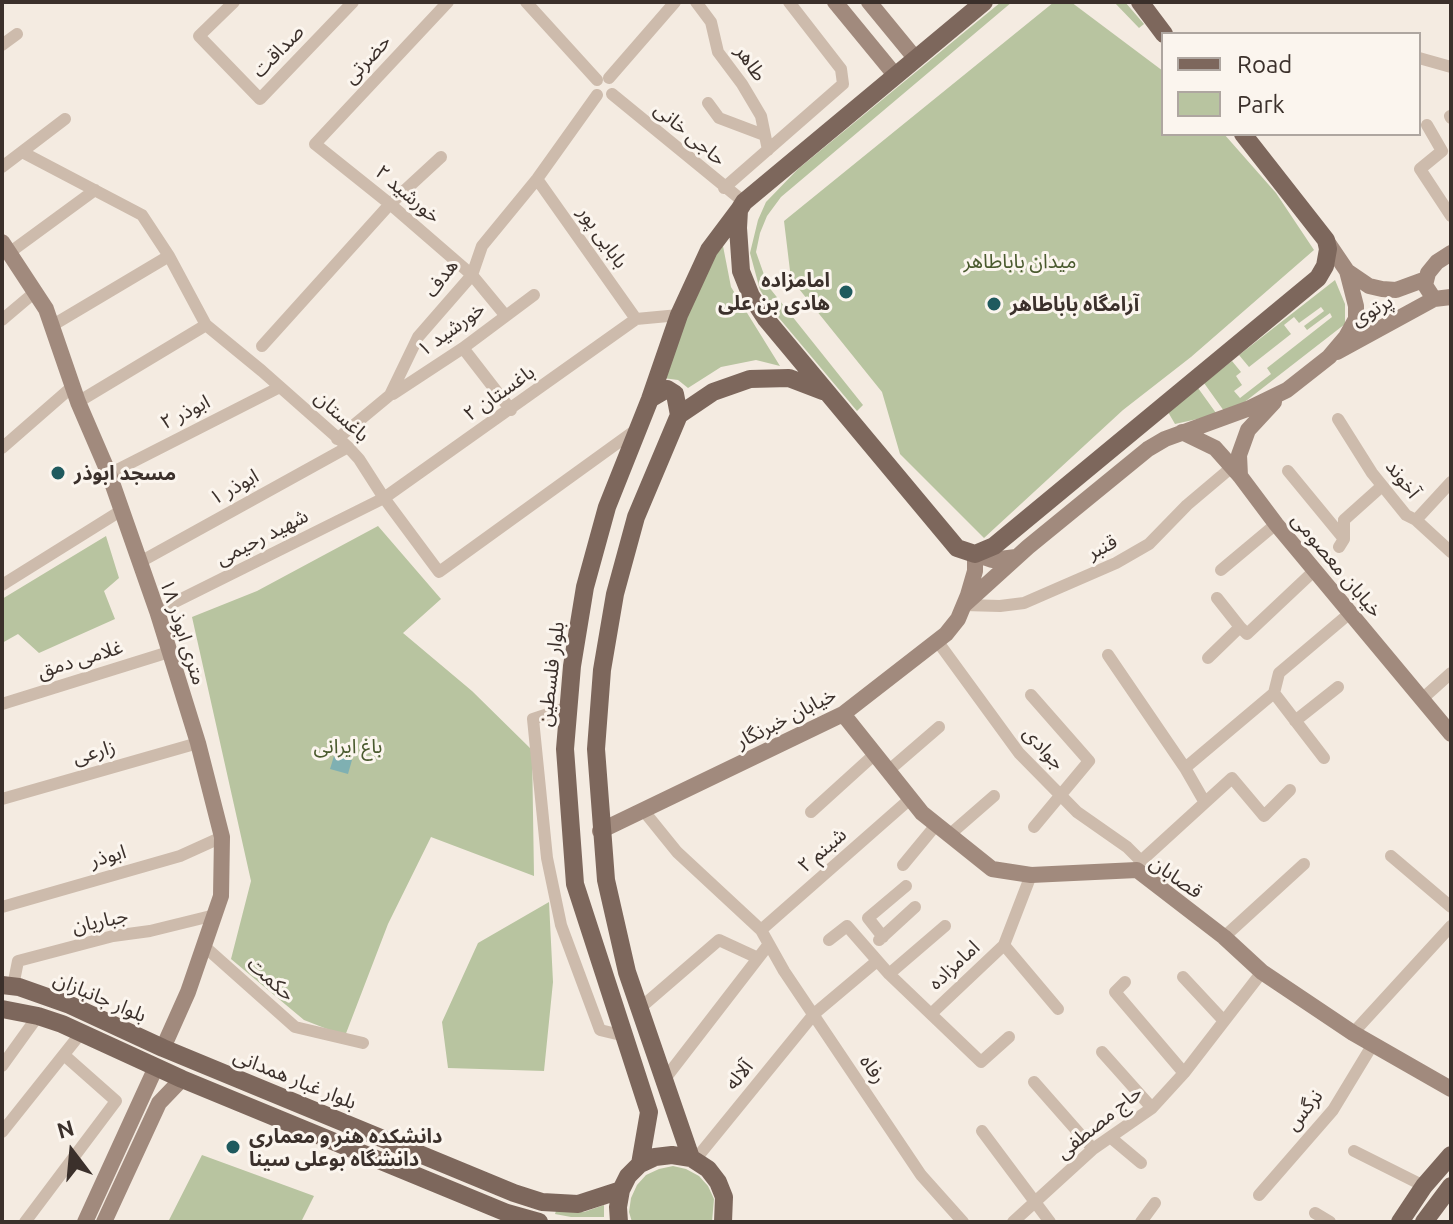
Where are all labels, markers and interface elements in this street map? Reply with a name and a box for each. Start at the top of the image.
street label: صداقت [247,20,309,82]
street label: حضرتی [338,29,396,89]
legend [1161,32,1421,136]
street label: طاهر [730,40,772,86]
text: Road [1237,51,1292,78]
text: Park [1237,91,1285,118]
street label: حاجی خانی [649,97,731,171]
street label: خورشید ۲ [371,160,445,228]
street label: بابایی پور [573,201,633,273]
park label: میدان باباطاهر [964,249,1076,273]
street label: هدف [419,254,463,302]
place label: امامزاده هادی بن علی [718,268,830,315]
marker: امامزاده هادی بن علی [837,283,855,301]
street label: پرتوی [1347,289,1397,331]
place label: آرامگاه باباطاهر [1010,292,1139,316]
marker: آرامگاه باباطاهر [985,295,1003,313]
street label: خورشید ۱ [412,296,490,362]
street label: باغستان ۲ [459,360,539,426]
street label: باغستان [310,385,374,447]
street label: ابوذر ۲ [156,389,214,435]
street label: آخوند [1381,455,1425,503]
place label: مسجد ابوذر [74,461,176,485]
marker: مسجد ابوذر [49,464,67,482]
street label: ابوذر ۱ [205,464,263,510]
street label: شهید رحیمی [212,503,312,571]
street label: خیابان معصومی [1286,508,1388,622]
street label: قنبر [1083,529,1121,565]
street label: ۱۸ متری ابوذر [155,576,211,688]
street label: بلوار فلسطین [533,620,569,728]
street label: غلامی دمق [34,635,126,683]
street label: خیابان خبرنگار [732,683,840,753]
street label: جوادی [1018,721,1070,775]
park label: باغ ایرانی [314,734,382,758]
street label: زارعی [70,735,118,769]
street label: شبنم ۲ [793,822,851,878]
street label: ابوذر [87,839,129,873]
street label: قصابان [1145,850,1207,904]
street label: جباریان [70,903,130,939]
street label: امامزاده [923,935,985,995]
street label: حکمت [242,952,300,1006]
street label: بلوار جانبازان [50,967,150,1027]
street label: بلوار غبار همدانی [230,1043,360,1115]
street label: رفاه [855,1050,891,1088]
street label: آلاله [720,1055,758,1095]
street label: حاج مصطفی [1051,1080,1147,1164]
street label: نرگس [1280,1085,1328,1135]
north arrow [32,1112,112,1192]
text: N [54,1114,77,1143]
place label: دانشکده هنر و معماری دانشگاه بوعلی سینا [249,1124,442,1171]
marker: دانشکده هنر و معماری دانشگاه بوعلی سینا [224,1138,242,1156]

